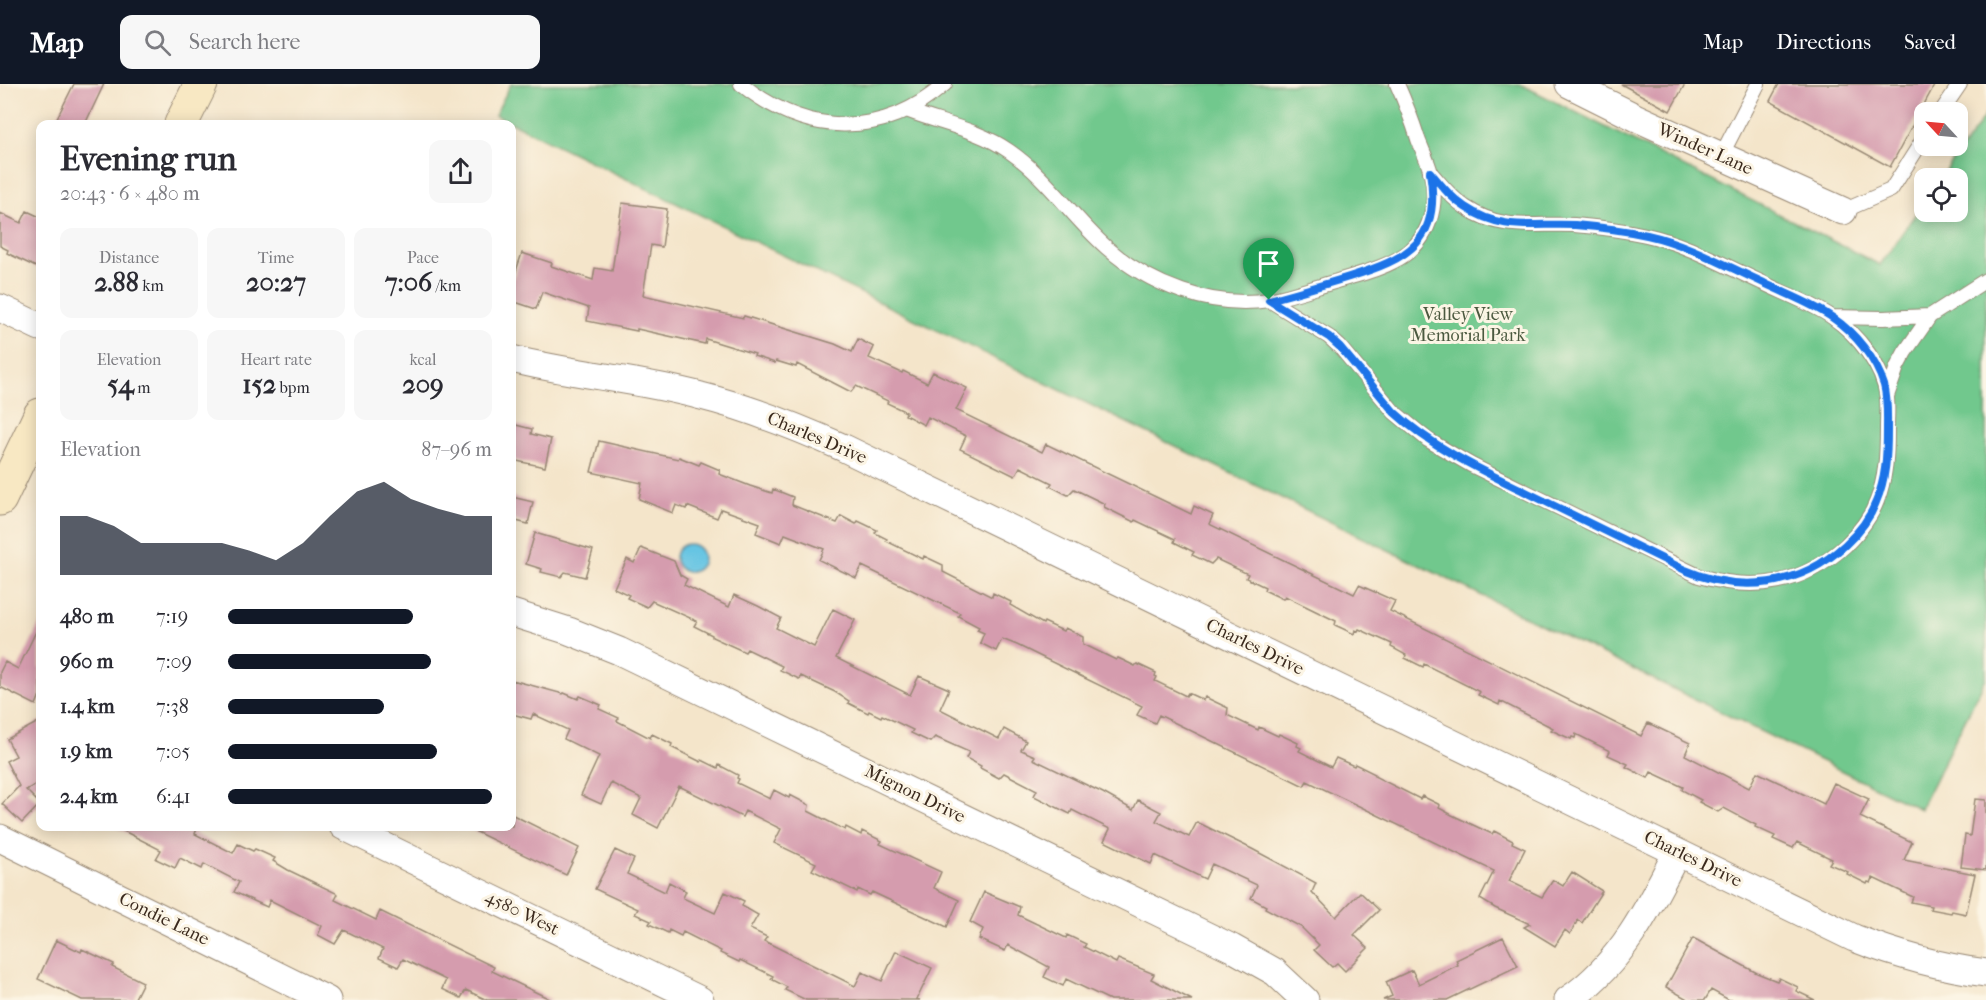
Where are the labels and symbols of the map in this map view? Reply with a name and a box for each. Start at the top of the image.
north arrow [1914,102,1968,156]
street label: Winder Lane [1653,118,1756,179]
pin [1243,238,1294,300]
park label: Valley View Memorial Park [1411,304,1526,346]
street label: Charles Drive [764,408,870,468]
street label: Charles Drive [1203,614,1307,680]
street label: Mignon Drive [861,761,969,827]
street label: Charles Drive [1641,826,1745,892]
street label: 4580 West [482,886,563,940]
street label: Condie Lane [115,888,213,950]

